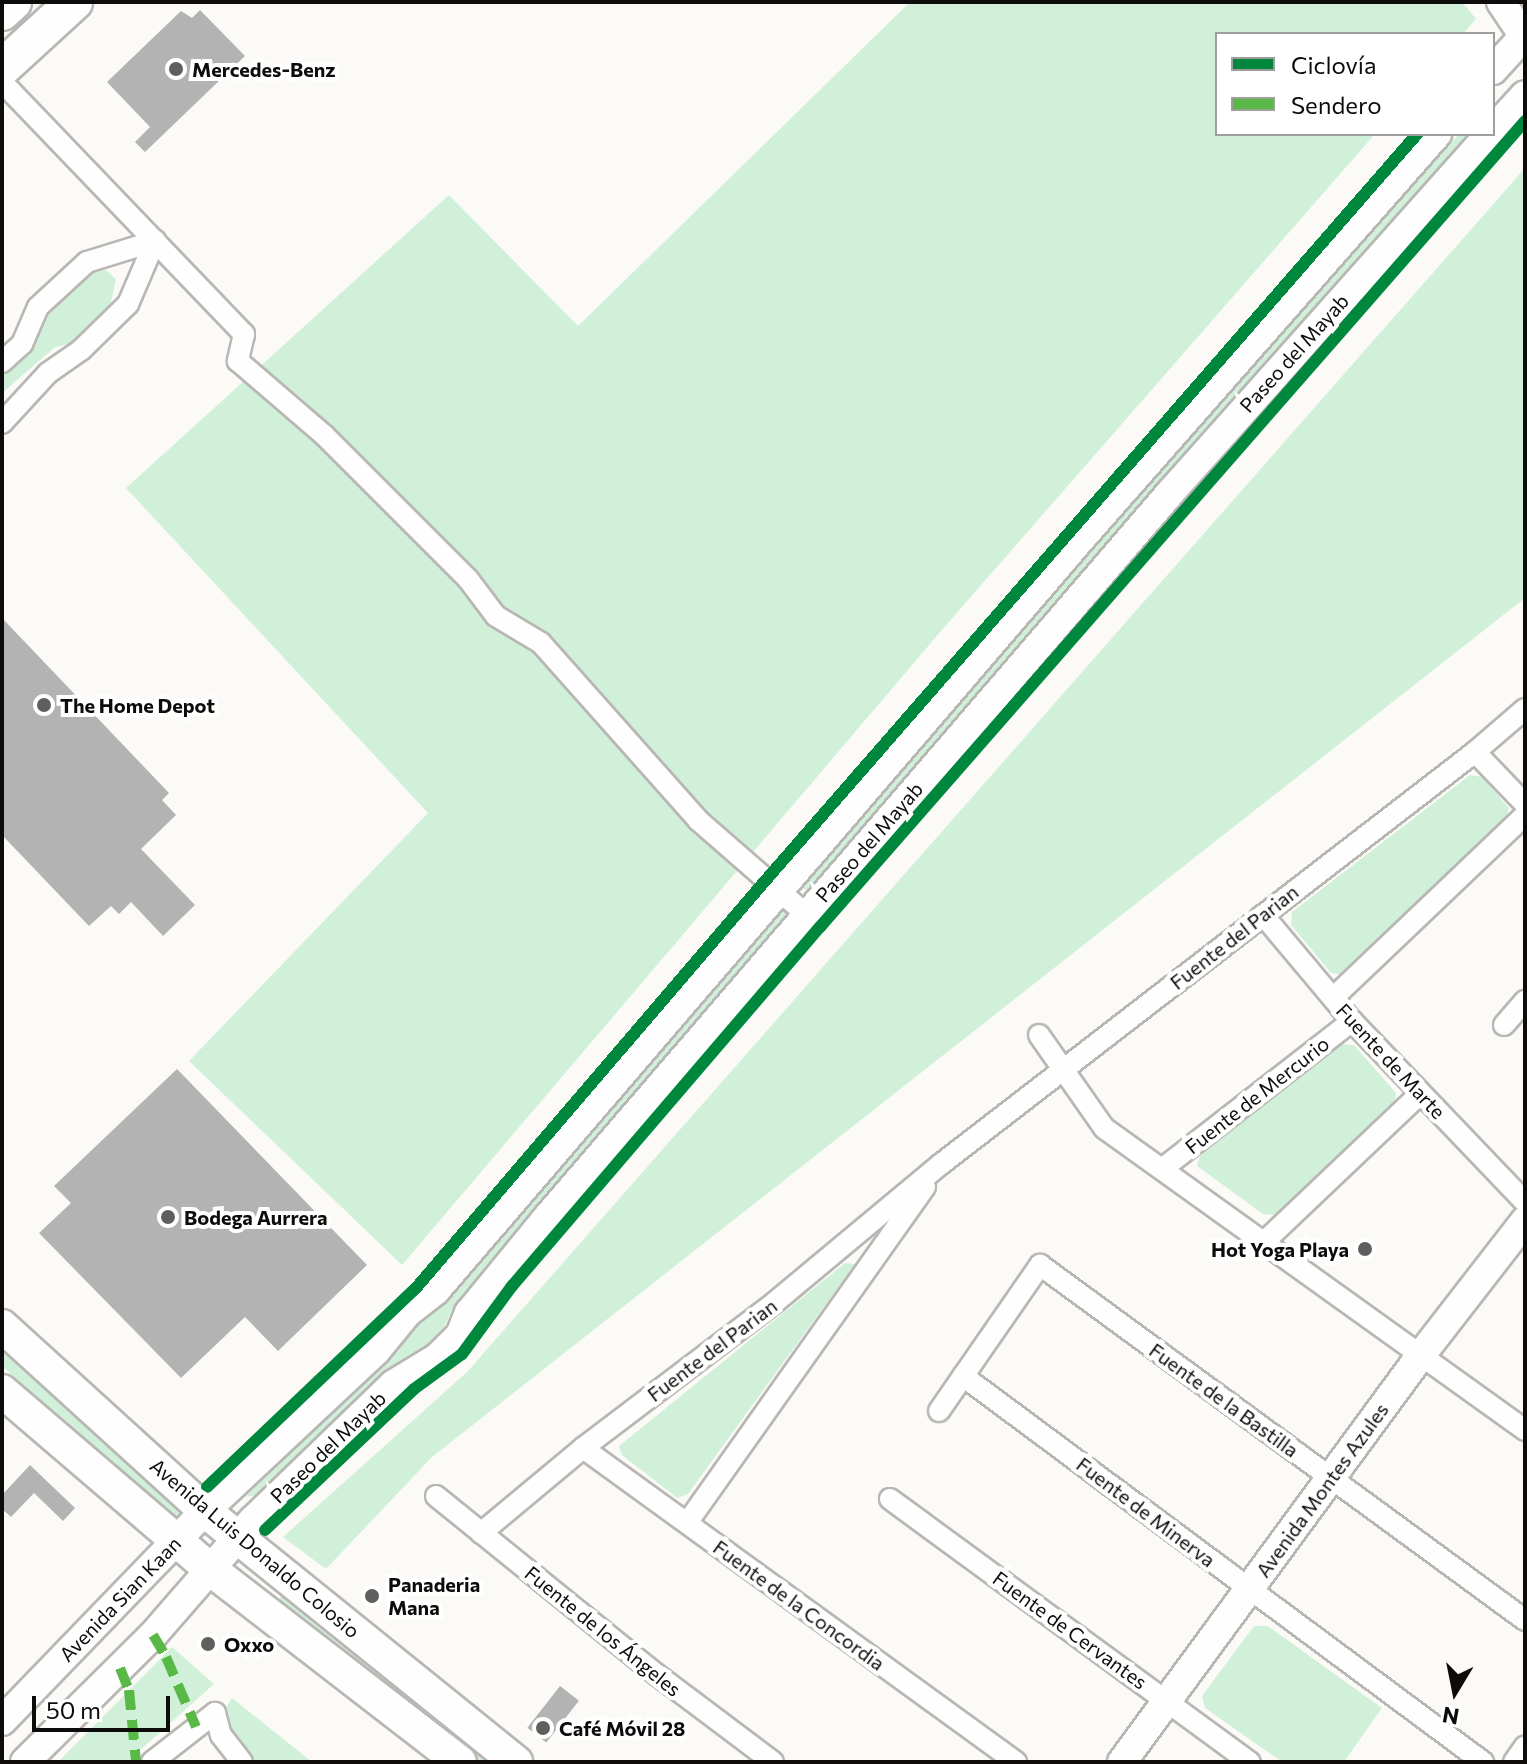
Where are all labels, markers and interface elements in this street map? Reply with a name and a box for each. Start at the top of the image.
legend [1215,32,1495,136]
text: Ciclovía [1291,50,1377,79]
place label: Mercedes-Benz [192,57,336,81]
marker: Mercedes-Benz [167,60,185,78]
text: Sendero [1291,90,1382,119]
street label: Paseo del Mayab [1235,289,1353,417]
place label: The Home Depot [60,693,215,717]
marker: The Home Depot [35,696,53,714]
street label: Paseo del Mayab [810,777,928,907]
street label: Fuente del Parian [1165,880,1303,994]
street label: Fuente de Marte [1332,998,1450,1124]
street label: Fuente de Mercurio [1180,1031,1334,1159]
place label: Bodega Aurrera [184,1205,328,1229]
marker: Bodega Aurrera [159,1208,177,1226]
place label: Hot Yoga Playa [1211,1237,1349,1261]
marker: Hot Yoga Playa [1356,1240,1374,1258]
street label: Fuente del Parian [643,1294,781,1406]
street label: Fuente de la Bastilla [1145,1338,1303,1462]
street label: Paseo del Mayab [265,1386,391,1508]
street label: Avenida Montes Azules [1251,1398,1393,1582]
street label: Fuente de Minerva [1072,1452,1220,1572]
street label: Avenida Luis Donaldo Colosio [145,1453,365,1643]
street label: Avenida Sian Kaan [54,1532,186,1666]
street label: Fuente de la Concordia [709,1535,889,1675]
street label: Fuente de los Ángeles [520,1561,686,1701]
street label: Fuente de Cervantes [988,1566,1152,1694]
place label: Panaderia Mana [388,1572,480,1619]
marker: Panaderia Mana [363,1587,381,1605]
place label: Oxxo [224,1632,274,1656]
marker: Oxxo [199,1635,217,1653]
north arrow [1415,1652,1495,1732]
scale bar [36,1680,174,1730]
text: 50 m [46,1695,101,1724]
text: N [1440,1701,1461,1731]
place label: Café Móvil 28 [559,1716,685,1740]
marker: Café Móvil 28 [534,1719,552,1737]

